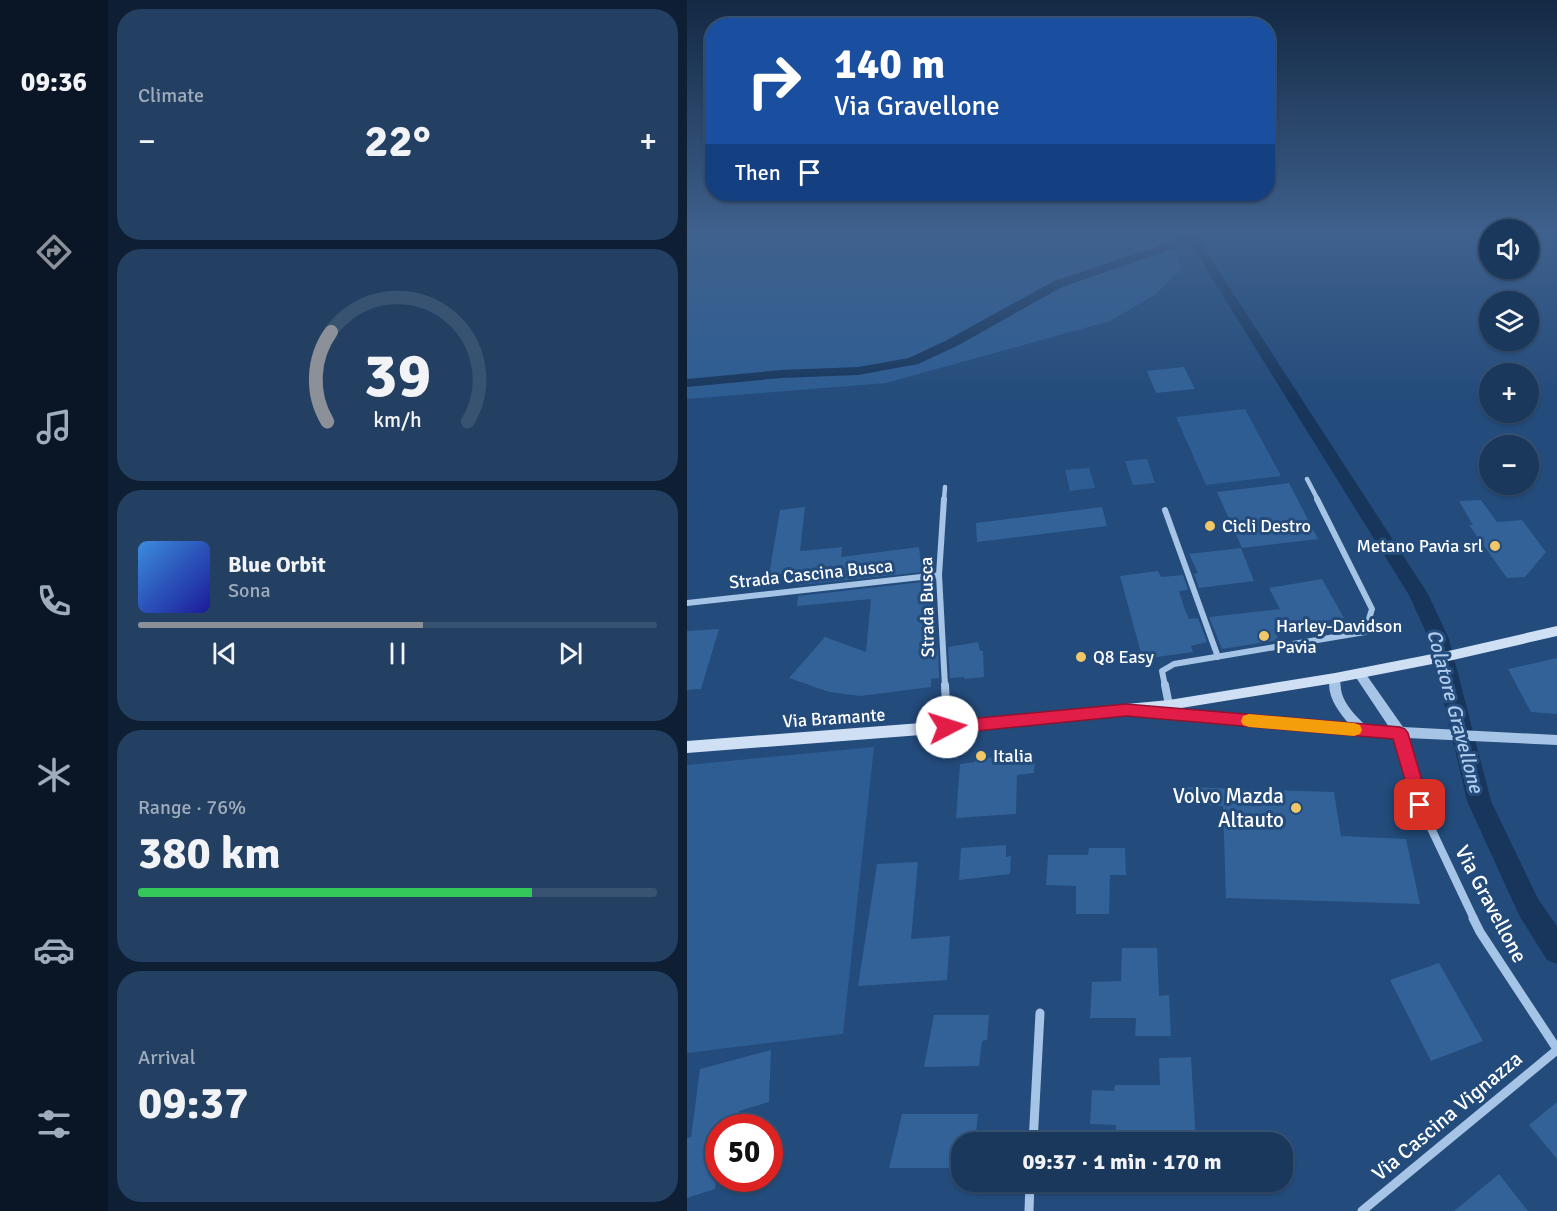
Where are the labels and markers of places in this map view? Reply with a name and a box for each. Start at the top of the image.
place label: Cicli Destro [1222,515,1311,537]
marker: Cicli Destro [1203,519,1217,533]
place label: Metano Pavia srl [1357,535,1483,557]
marker: Metano Pavia srl [1488,539,1502,553]
place label: Harley-Davidson Pavia [1276,615,1402,658]
marker: Harley-Davidson Pavia [1257,629,1271,643]
place label: Q8 Easy [1093,646,1154,668]
marker: Q8 Easy [1074,650,1088,664]
place label: Italia [993,745,1033,767]
marker: Italia [974,749,988,763]
pin [1394,779,1445,830]
place label: Volvo Mazda Altauto [1173,783,1284,833]
marker: Volvo Mazda Altauto [1289,801,1303,815]

